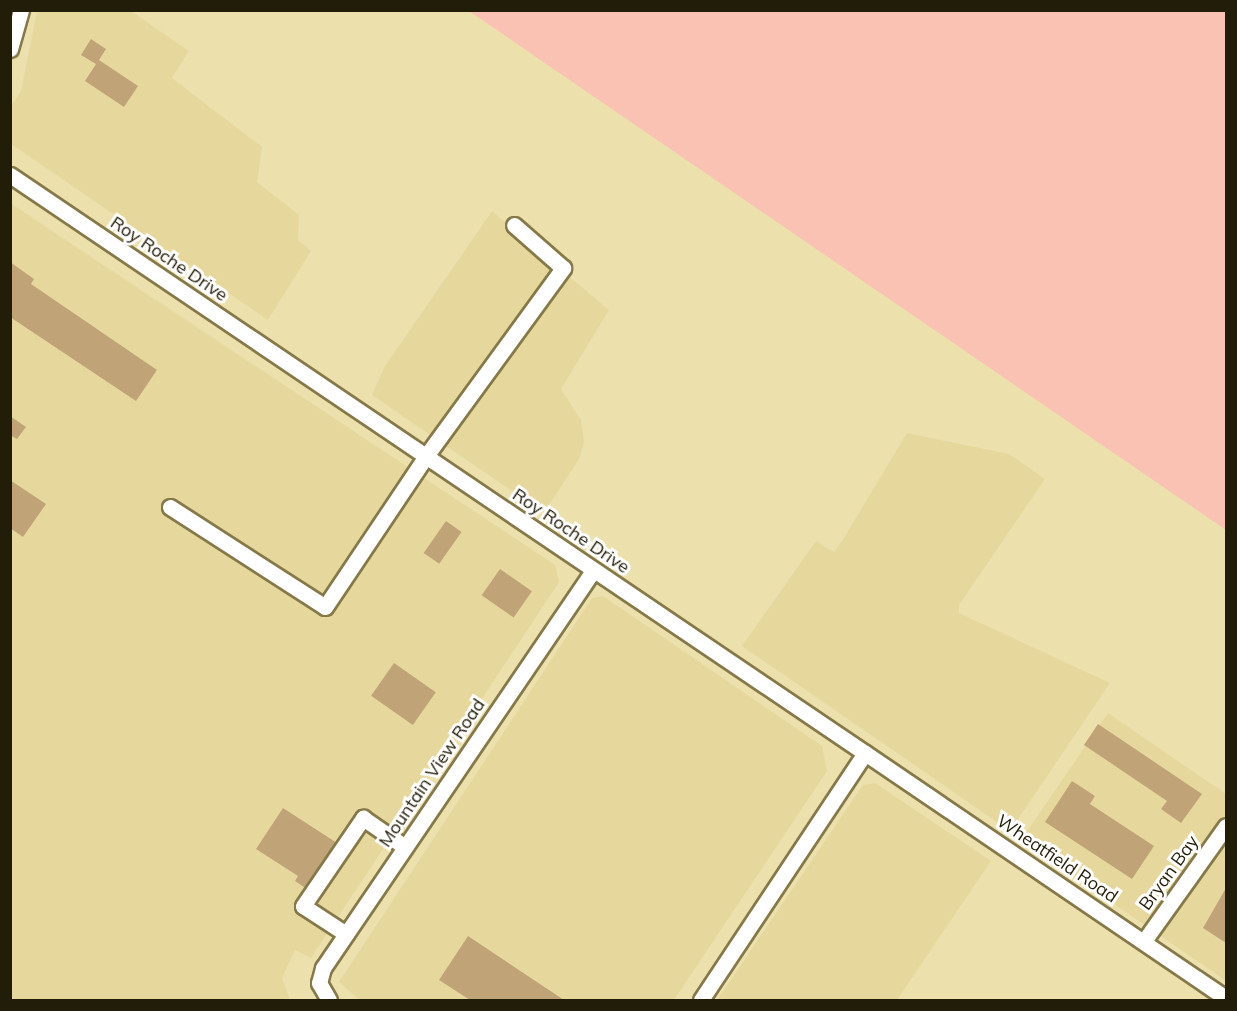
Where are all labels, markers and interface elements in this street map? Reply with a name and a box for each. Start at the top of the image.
street label: Roy Roche Drive [106,212,232,306]
street label: Roy Roche Drive [508,484,634,578]
street label: Mountain View Road [374,695,490,851]
street label: Wheatfield Road [992,810,1122,908]
street label: Bryan Bay [1135,831,1203,915]

